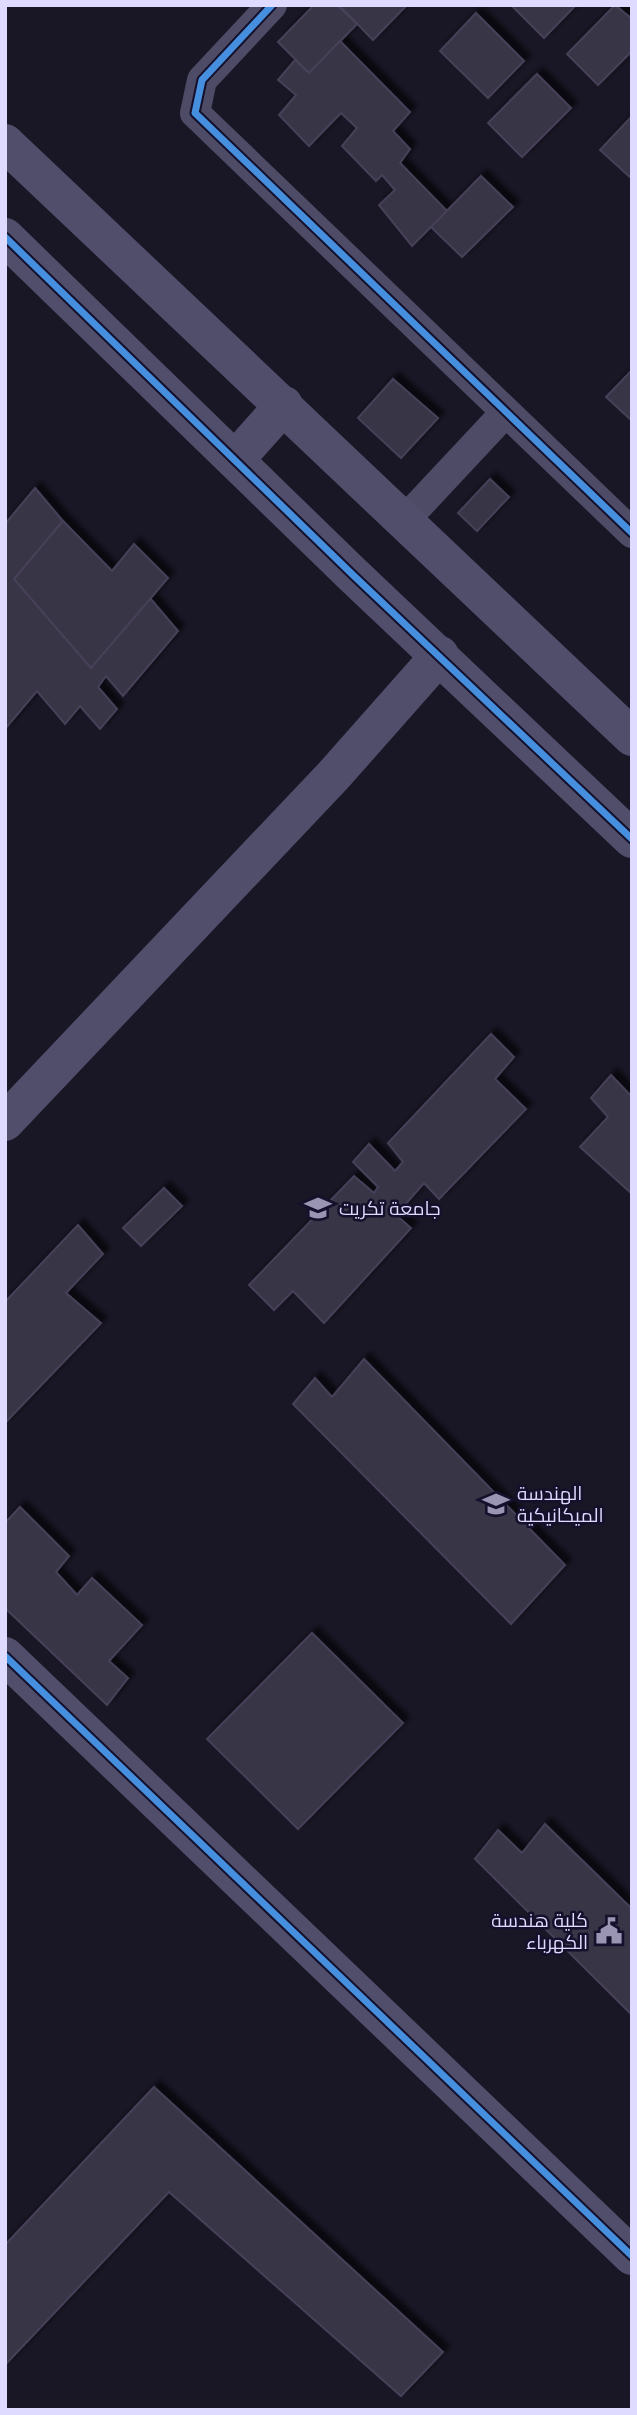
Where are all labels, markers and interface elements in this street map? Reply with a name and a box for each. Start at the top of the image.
school or university icon: جامعة تكريت [303,1193,333,1223]
place label: جامعة تكريت [339,1197,441,1220]
place label: الهندسة الميكانيكية [517,1482,604,1526]
school or university icon: الهندسة الميكانيكية [481,1489,511,1519]
place label: كلية هندسة الكهرباء [491,1909,588,1954]
public building icon: كلية هندسة الكهرباء [594,1916,624,1946]

